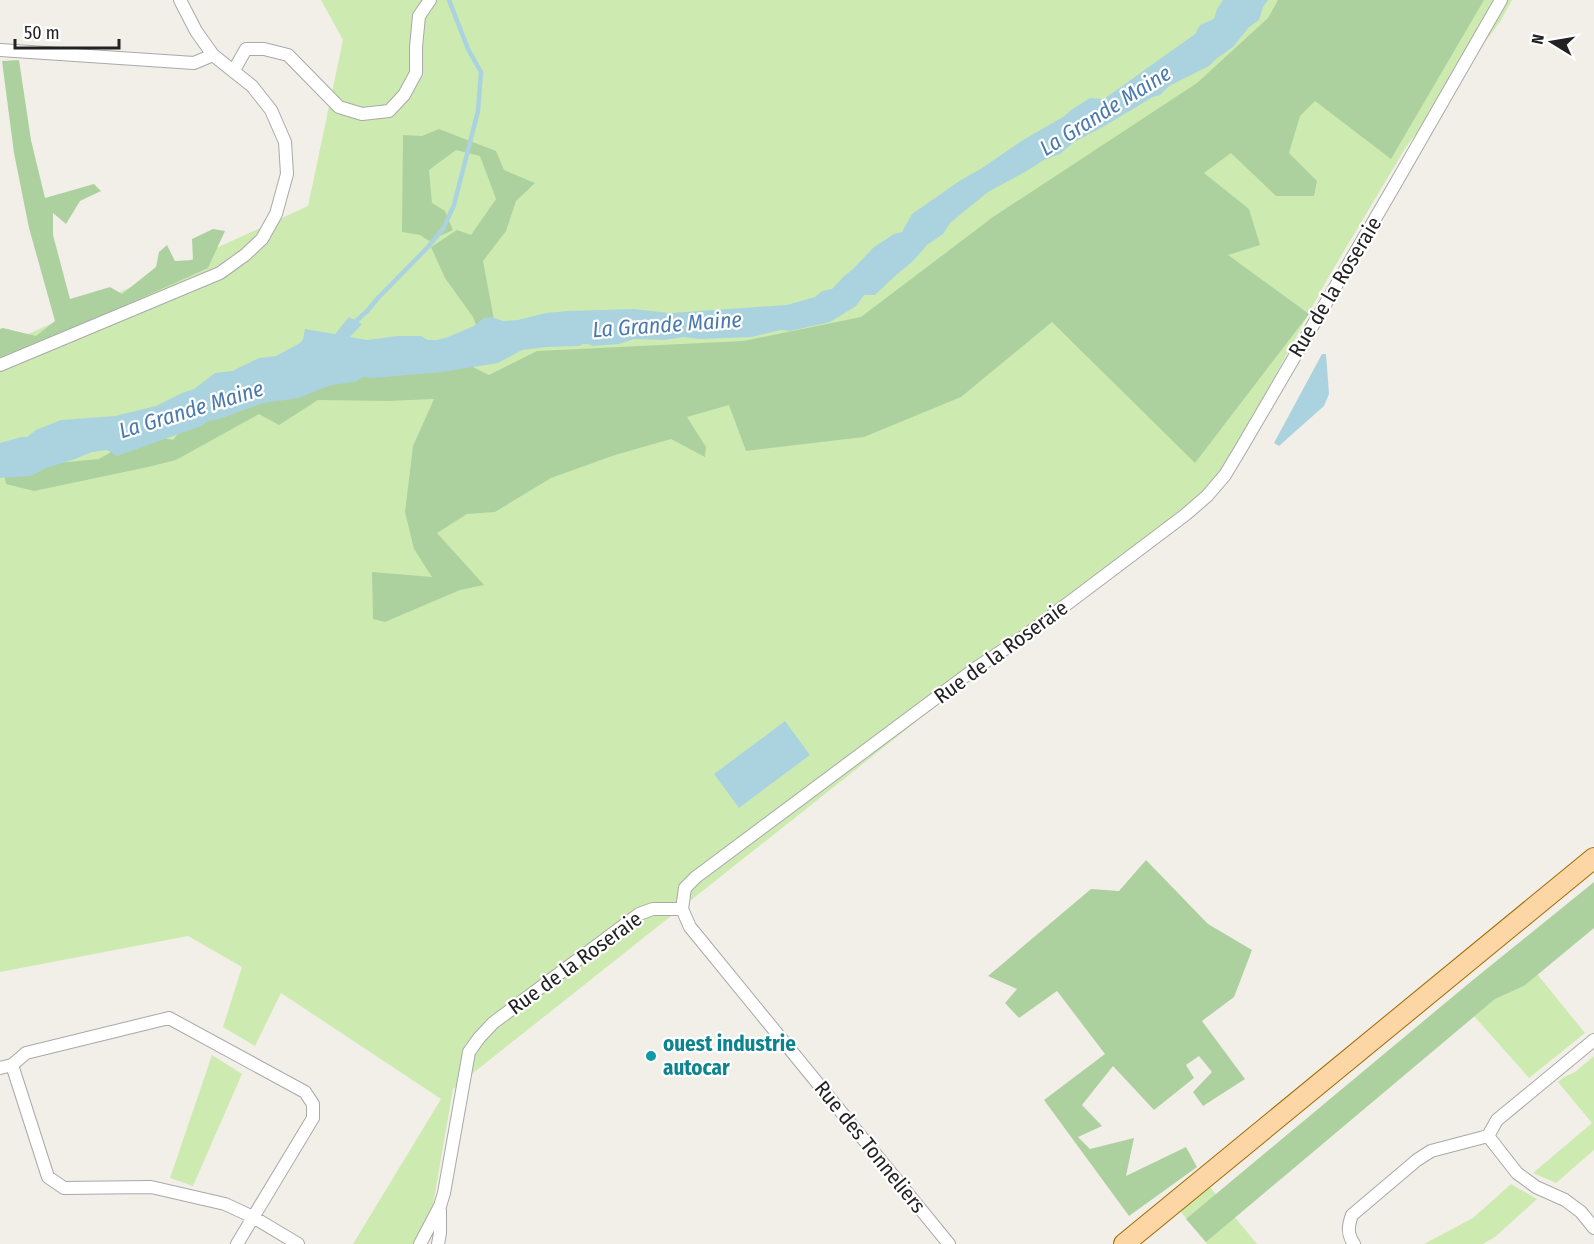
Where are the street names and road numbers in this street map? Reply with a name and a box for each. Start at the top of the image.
street label: Rue de la Roseraie [1283,212,1387,362]
street label: Rue de la Roseraie [929,595,1073,709]
street label: Rue de la Roseraie [503,906,647,1020]
street label: Rue des Tonneliers [809,1076,931,1218]

